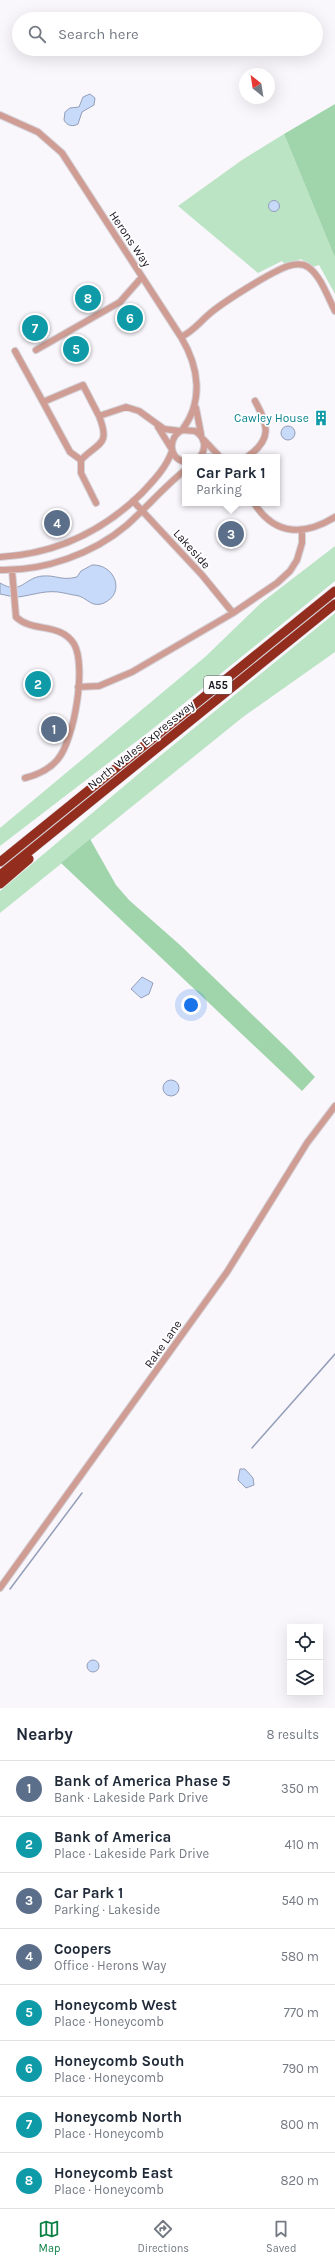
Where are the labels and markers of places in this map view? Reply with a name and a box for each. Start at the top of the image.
pin: 8 [75,283,101,313]
pin: 6 [117,303,143,333]
pin: 7 [22,313,48,343]
pin: 5 [63,334,89,364]
building icon: Cawley House [312,409,330,427]
place label: Cawley House [234,411,309,425]
pin: 4 [44,508,70,538]
pin: 3 [218,519,244,549]
pin: 2 [25,669,51,699]
pin: 1 [41,714,67,744]

